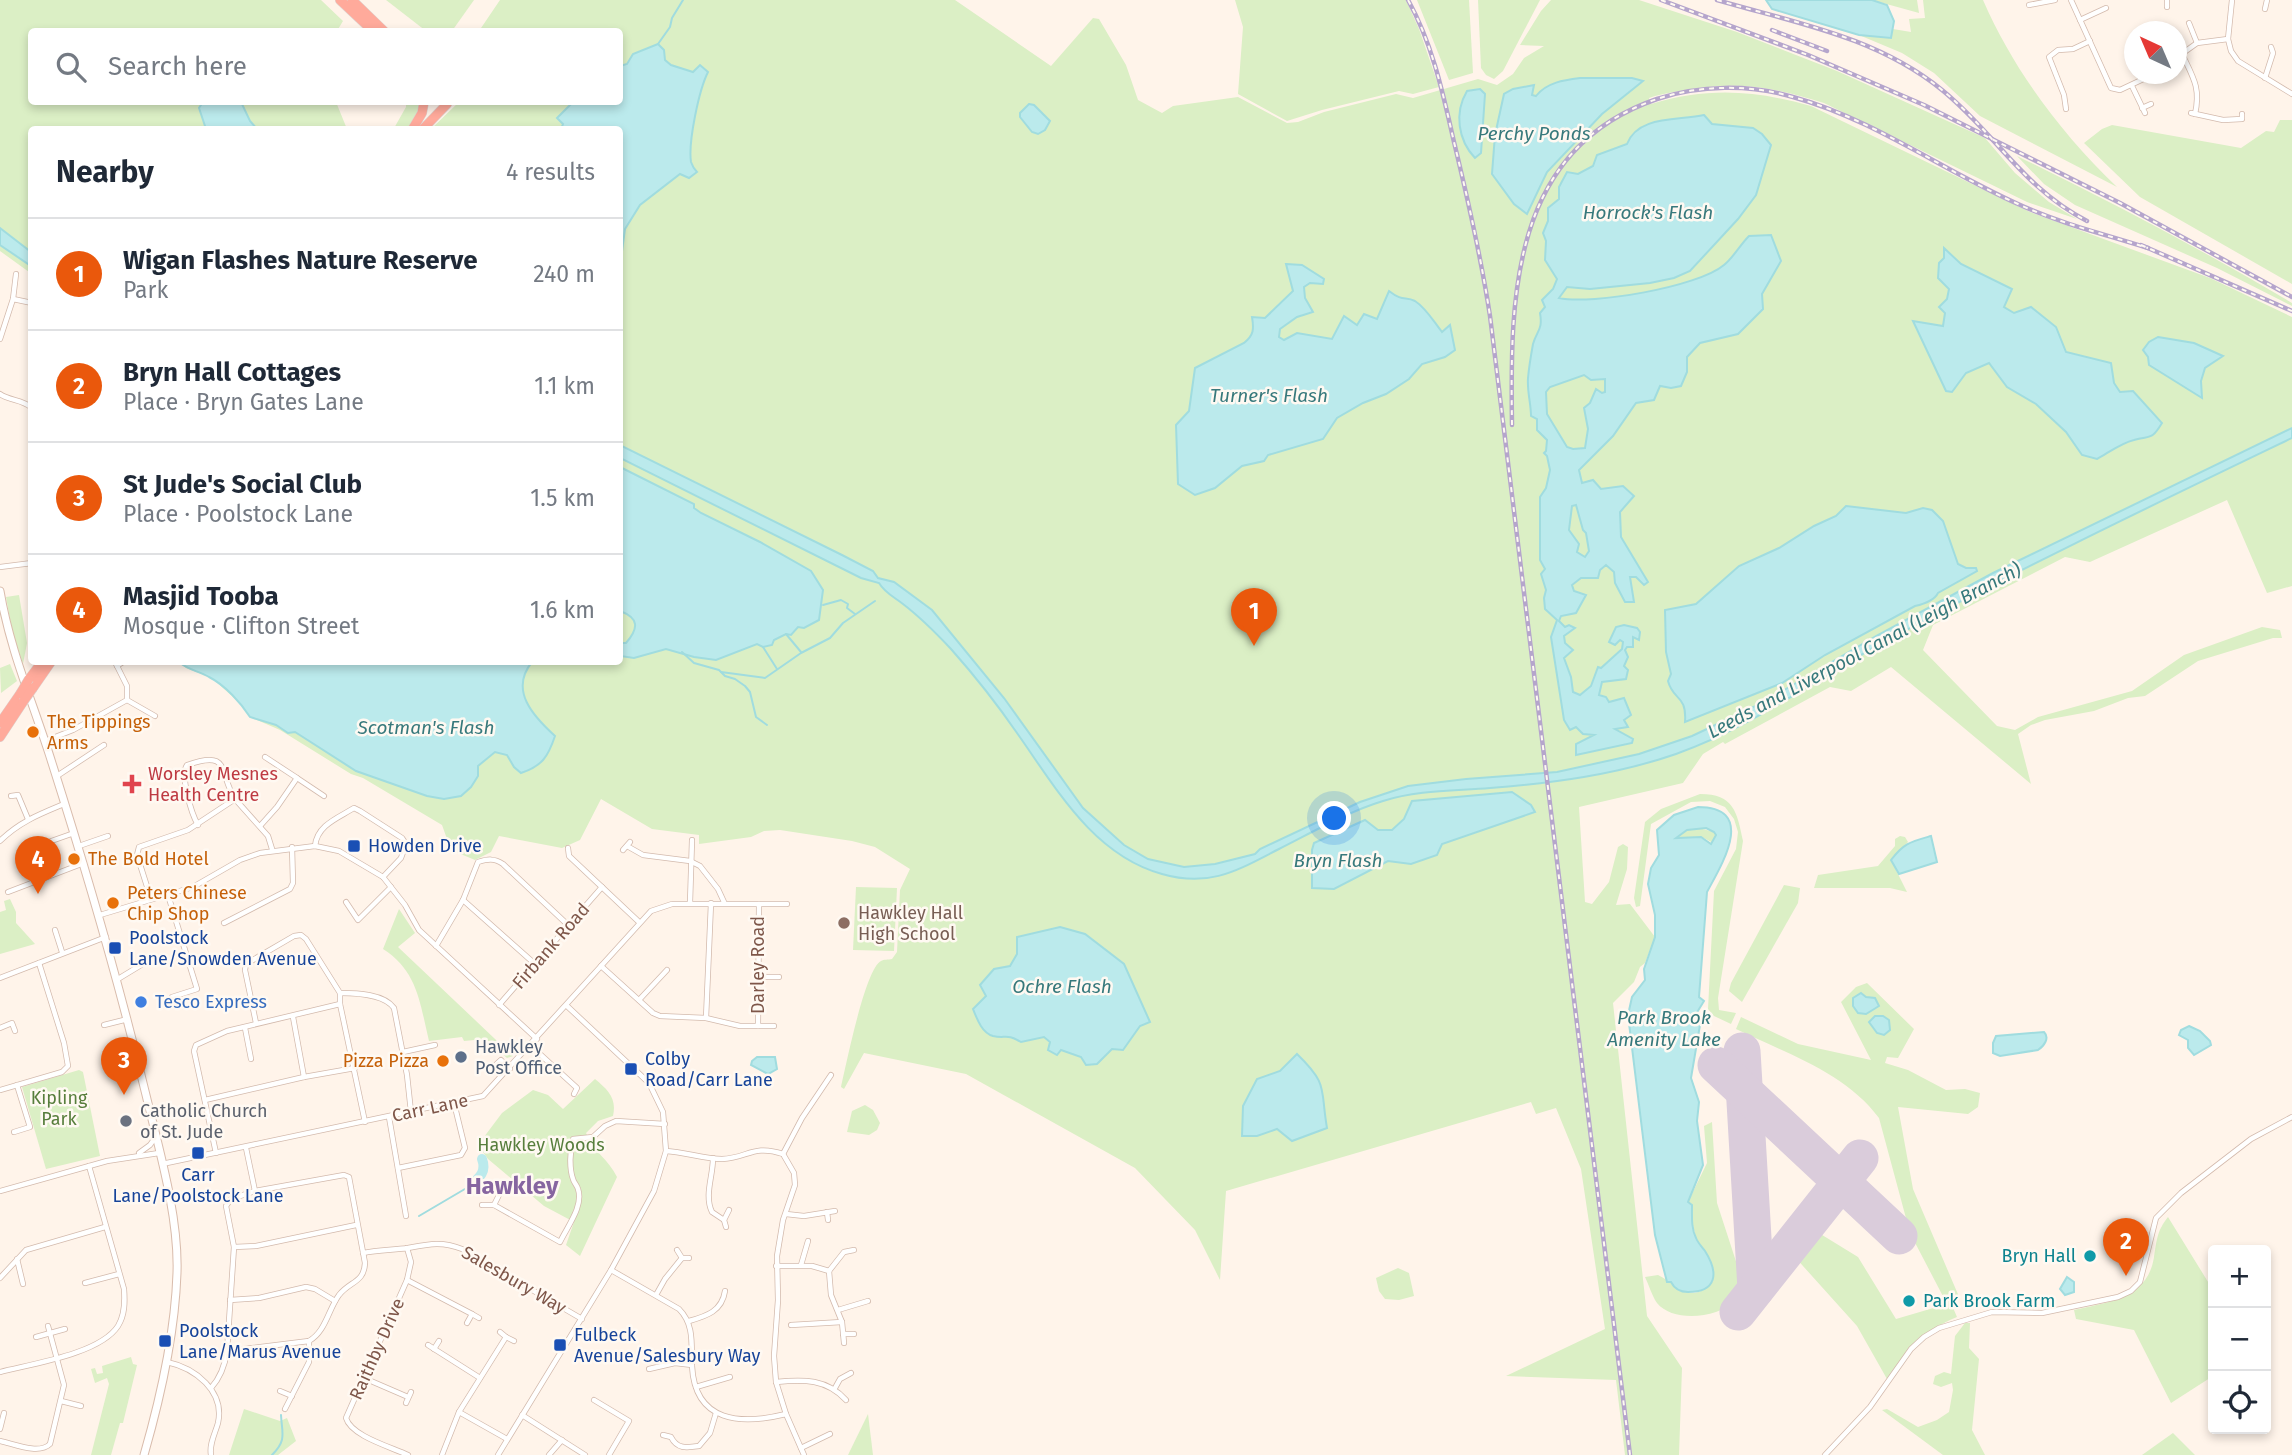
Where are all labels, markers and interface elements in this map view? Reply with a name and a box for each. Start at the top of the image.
north arrow [2124,21,2187,84]
search box [28,28,623,105]
icon: search [52,48,90,86]
text: Search here [108,51,247,82]
water label: Perchy Ponds [1477,122,1591,145]
text: Nearby [56,154,154,190]
text: 4 results [506,158,595,186]
water label: Horrock's Flash [1583,201,1713,224]
text: Wigan Flashes Nature Reserve [123,245,477,276]
text: 1 [74,260,84,288]
text: 240 m [533,260,595,288]
text: Park [123,276,168,304]
text: Bryn Hall Cottages [123,357,341,388]
text: 2 [73,372,85,400]
text: 1.1 km [534,372,595,400]
water label: Turner's Flash [1210,384,1328,407]
text: Place · Bryn Gates Lane [123,388,364,416]
text: St Jude's Social Club [123,469,362,500]
text: 3 [73,484,85,512]
text: 1.5 km [530,484,595,512]
text: Place · Poolstock Lane [123,500,353,528]
water label: Leeds and Liverpool Canal (Leigh Branch) [1704,558,2025,743]
text: Masjid Tooba [123,581,279,612]
pin: 1 [1231,588,1277,646]
text: 4 [73,596,86,624]
text: 1.6 km [530,596,595,624]
text: Mosque · Clifton Street [123,612,359,640]
place label: The Tippings Arms [47,711,150,754]
water label: Scotman's Flash [357,716,494,739]
marker: The Tippings Arms [25,724,41,740]
place label: Worsley Mesnes Health Centre [148,763,278,806]
marker: Worsley Mesnes Health Centre [122,774,142,794]
your location [1317,801,1351,835]
place label: Howden Drive [368,835,482,857]
pin: 4 [15,836,61,894]
marker: Howden Drive [346,838,362,854]
place label: The Bold Hotel [88,848,209,870]
water label: Bryn Flash [1294,849,1382,872]
marker: The Bold Hotel [66,851,82,867]
place label: Peters Chinese Chip Shop [127,882,247,925]
marker: Peters Chinese Chip Shop [105,895,121,911]
street label: Firbank Road [508,899,594,993]
place label: Hawkley Hall High School [858,902,963,945]
marker: Hawkley Hall High School [836,915,852,931]
street label: Darley Road [747,916,769,1014]
place label: Poolstock Lane/Snowden Avenue [129,927,317,970]
marker: Poolstock Lane/Snowden Avenue [107,940,123,956]
water label: Ochre Flash [1012,975,1112,998]
place label: Tesco Express [155,991,267,1013]
marker: Tesco Express [133,994,149,1010]
water label: Park Brook Amenity Lake [1606,1006,1721,1051]
place label: Hawkley Post Office [475,1036,562,1079]
pin: 3 [101,1037,147,1095]
place label: Colby Road/Carr Lane [645,1048,773,1091]
marker: Hawkley Post Office [453,1049,469,1065]
place label: Pizza Pizza [343,1050,429,1072]
marker: Pizza Pizza [435,1053,451,1069]
marker: Colby Road/Carr Lane [623,1061,639,1077]
park label: Kipling Park [31,1087,88,1130]
street label: Carr Lane [390,1089,470,1127]
place label: Catholic Church of St. Jude [140,1100,267,1143]
marker: Catholic Church of St. Jude [118,1113,134,1129]
park label: Hawkley Woods [477,1134,605,1156]
marker: Carr Lane/Poolstock Lane [190,1145,206,1161]
place label: Carr Lane/Poolstock Lane [112,1164,284,1207]
district label: Hawkley [466,1172,559,1200]
pin: 2 [2103,1218,2149,1276]
street label: Salesbury Way [458,1241,570,1319]
place label: Bryn Hall [2002,1245,2076,1267]
map controls [2208,1245,2271,1434]
button: + [2208,1245,2271,1308]
marker: Bryn Hall [2082,1248,2098,1264]
place label: Park Brook Farm [1923,1290,2055,1312]
marker: Park Brook Farm [1901,1293,1917,1309]
street label: Raithby Drive [345,1295,409,1403]
button: − [2208,1308,2271,1371]
place label: Poolstock Lane/Marus Avenue [179,1320,341,1363]
place label: Fulbeck Avenue/Salesbury Way [574,1324,761,1367]
marker: Poolstock Lane/Marus Avenue [157,1333,173,1349]
marker: Fulbeck Avenue/Salesbury Way [552,1337,568,1353]
button: locate [2208,1371,2271,1434]

